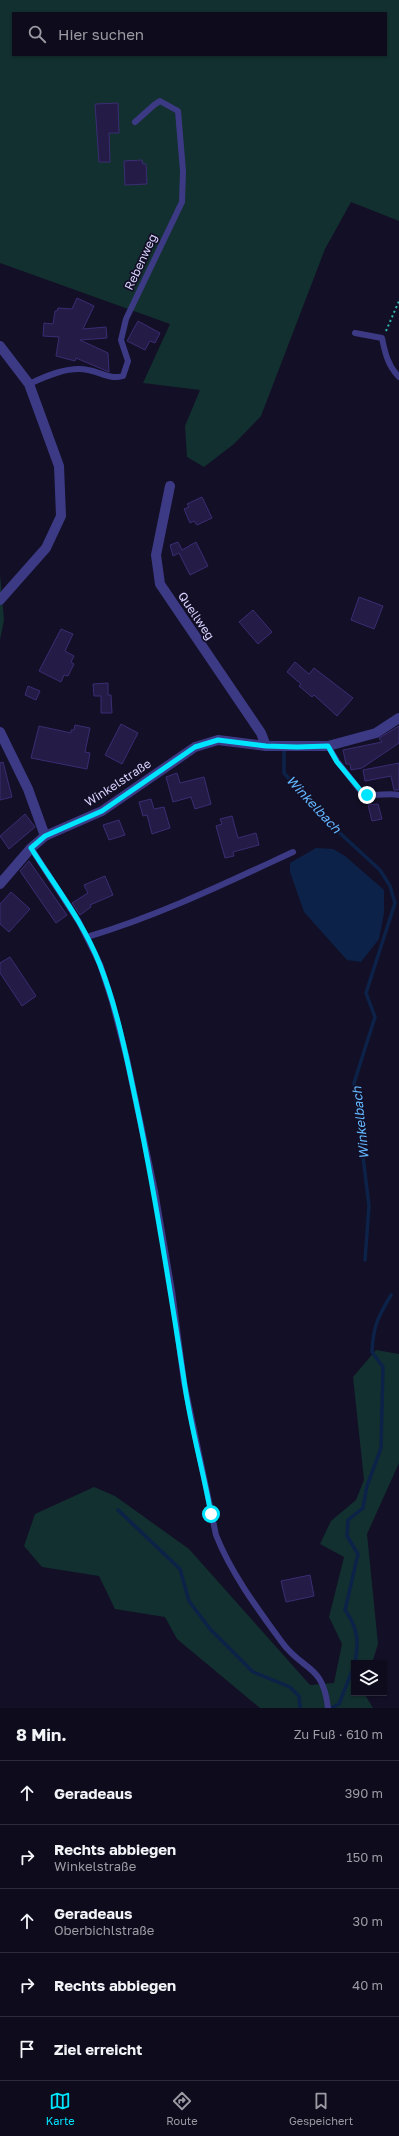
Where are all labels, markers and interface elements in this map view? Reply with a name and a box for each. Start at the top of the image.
search box [12,12,387,56]
icon: search [26,23,48,45]
text: Hier suchen [58,25,144,43]
street label: Rebenweg [121,231,160,292]
street label: Quellweg [175,589,218,643]
street label: Winkelstraße [82,756,154,810]
water label: Winkelbach [283,772,345,837]
route end [358,786,376,804]
water label: Winkelbach [348,1085,372,1160]
route start [202,1505,220,1523]
map controls [351,1660,387,1696]
button: layers [351,1660,387,1696]
text: 8 Min. [16,1724,67,1745]
text: Zu Fuß · 610 m [294,1726,383,1742]
icon: ahead [16,1782,38,1804]
text: Geradeaus [54,1784,132,1802]
text: 390 m [345,1785,383,1801]
text: Rechts abbiegen [54,1840,176,1858]
icon: right [16,1846,38,1868]
text: 150 m [346,1849,383,1865]
text: Winkelstraße [54,1858,136,1874]
text: Geradeaus [54,1904,132,1922]
icon: ahead [16,1910,38,1932]
text: 30 m [353,1913,383,1929]
text: Oberbichlstraße [54,1922,154,1938]
icon: right [16,1974,38,1996]
text: Rechts abbiegen [54,1976,176,1994]
text: 40 m [352,1977,383,1993]
icon: arrive [16,2038,38,2060]
text: Ziel erreicht [54,2040,142,2058]
tab: Karte [46,2090,75,2127]
tab: Route [166,2090,198,2127]
tab: Gespeichert [289,2090,353,2127]

